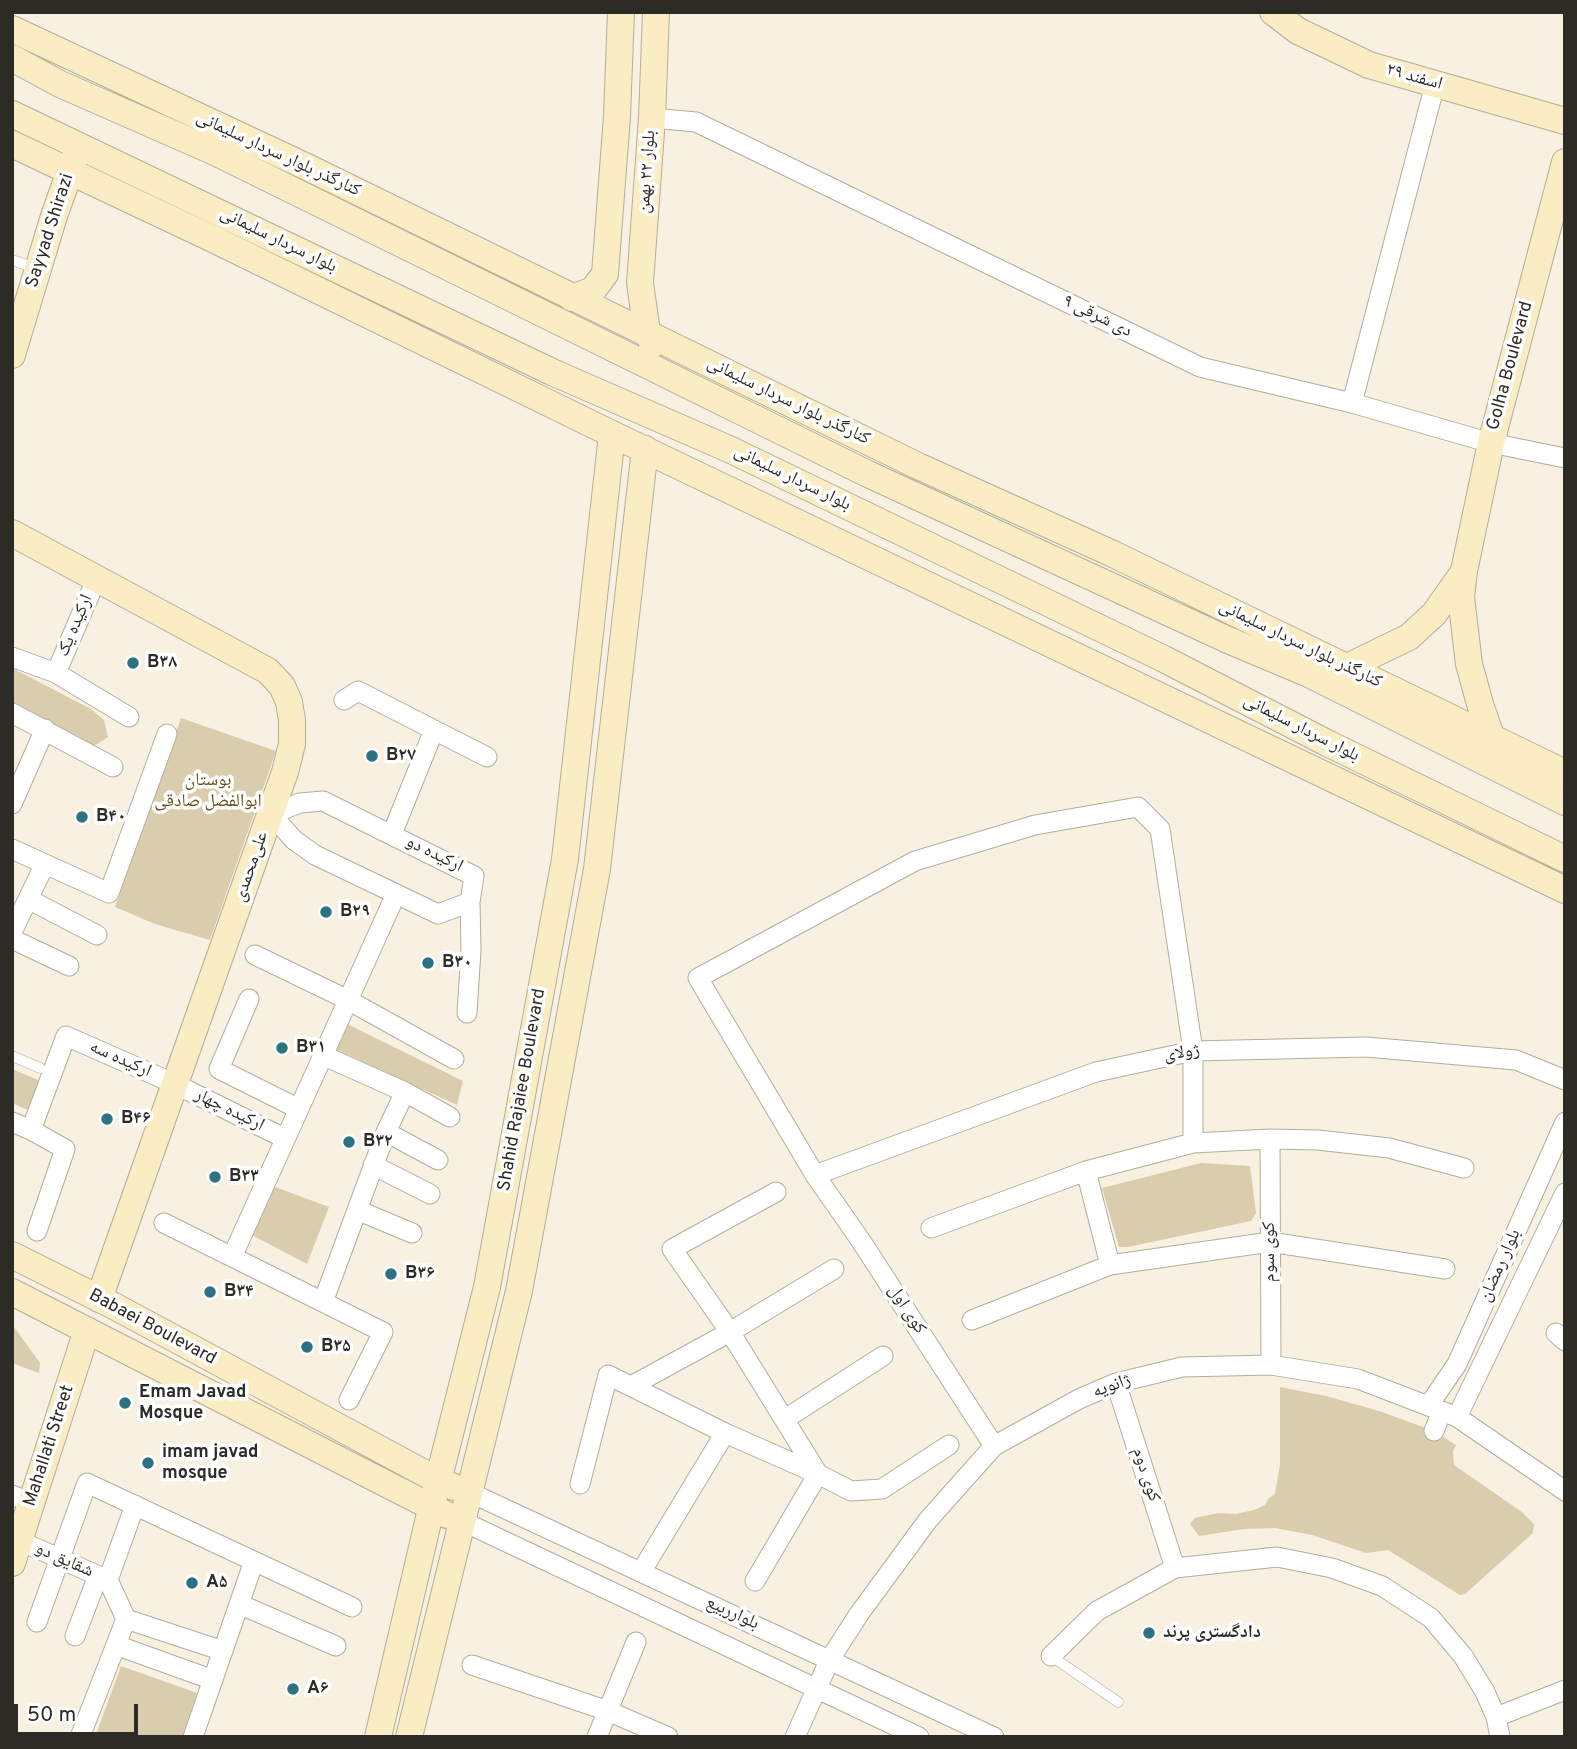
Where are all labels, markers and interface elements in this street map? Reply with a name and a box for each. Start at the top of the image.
street label: ۲۹ اسفند [1383,60,1445,96]
street label: کنارگذر بلوار سردار سلیمانی [192,107,364,203]
street label: بلوار ۲۲ بهمن [634,130,662,214]
street label: Sayyad Shirazi [22,171,80,291]
street label: بلوار سردار سلیمانی [216,203,340,279]
street label: ۹ دی شرقی [1059,291,1135,343]
street label: Golha Boulevard [1483,299,1539,433]
street label: کنارگذر بلوار سردار سلیمانی [703,353,873,451]
street label: بلوار سردار سلیمانی [730,441,854,517]
street label: ارکیده یک [53,592,99,660]
street label: کنارگذر بلوار سردار سلیمانی [1215,596,1385,694]
place label: B۳۸ [147,652,177,674]
marker: B۳۸ [125,655,141,671]
street label: بلوار سردار سلیمانی [1239,690,1363,768]
place label: B۲۷ [386,745,416,767]
marker: B۲۷ [364,748,380,764]
park label: بوستان ابوالفضل صادقی [154,770,262,812]
place label: B۴۰ [96,806,126,828]
marker: B۴۰ [74,809,90,825]
street label: علی‌محمدی [230,829,274,905]
street label: ارکیده دو [402,832,466,878]
place label: B۲۹ [340,901,370,923]
marker: B۲۹ [318,904,334,920]
place label: B۳۰ [442,952,472,974]
marker: B۳۰ [420,955,436,971]
street label: Shahid Rajaiee Boulevard [495,987,551,1193]
street label: ارکیده سه [86,1037,154,1083]
place label: B۳۱ [296,1037,326,1059]
marker: B۳۱ [274,1040,290,1056]
street label: ژولای [1163,1041,1201,1067]
street label: ارکیده چهار [191,1085,267,1137]
place label: B۴۶ [121,1108,151,1130]
marker: B۴۶ [99,1111,115,1127]
place label: B۳۲ [363,1131,393,1153]
marker: B۳۲ [341,1134,357,1150]
place label: B۳۳ [229,1166,259,1188]
marker: B۳۳ [207,1169,223,1185]
street label: کوی سوم [1259,1222,1281,1282]
street label: بلوار رمضان [1475,1226,1527,1306]
place label: B۳۶ [405,1263,435,1285]
marker: B۳۶ [383,1266,399,1282]
place label: B۳۴ [224,1281,254,1303]
street label: کوی اول [882,1281,930,1339]
marker: B۳۴ [202,1284,218,1300]
street label: Babaei Boulevard [84,1285,220,1371]
place label: B۳۵ [321,1336,351,1358]
marker: B۳۵ [299,1339,315,1355]
street label: ژانویه [1090,1370,1134,1404]
street label: Mahallati Street [20,1382,80,1510]
place label: Emam Javad Mosque [139,1382,246,1424]
marker: Emam Javad Mosque [117,1395,133,1411]
place label: imam javad mosque [162,1442,258,1484]
street label: کوی دوم [1126,1445,1164,1505]
marker: imam javad mosque [140,1455,156,1471]
street label: شقایق دو [32,1539,96,1583]
place label: A۵ [206,1572,228,1594]
marker: A۵ [184,1575,200,1591]
street label: بلوارربیع [702,1592,762,1636]
place label: دادگستری پرند [1163,1622,1261,1644]
marker: دادگستری پرند [1141,1625,1157,1641]
place label: A۶ [307,1678,329,1700]
marker: A۶ [285,1681,301,1697]
scale bar [18,1690,142,1734]
text: 50 m [27,1702,76,1729]

